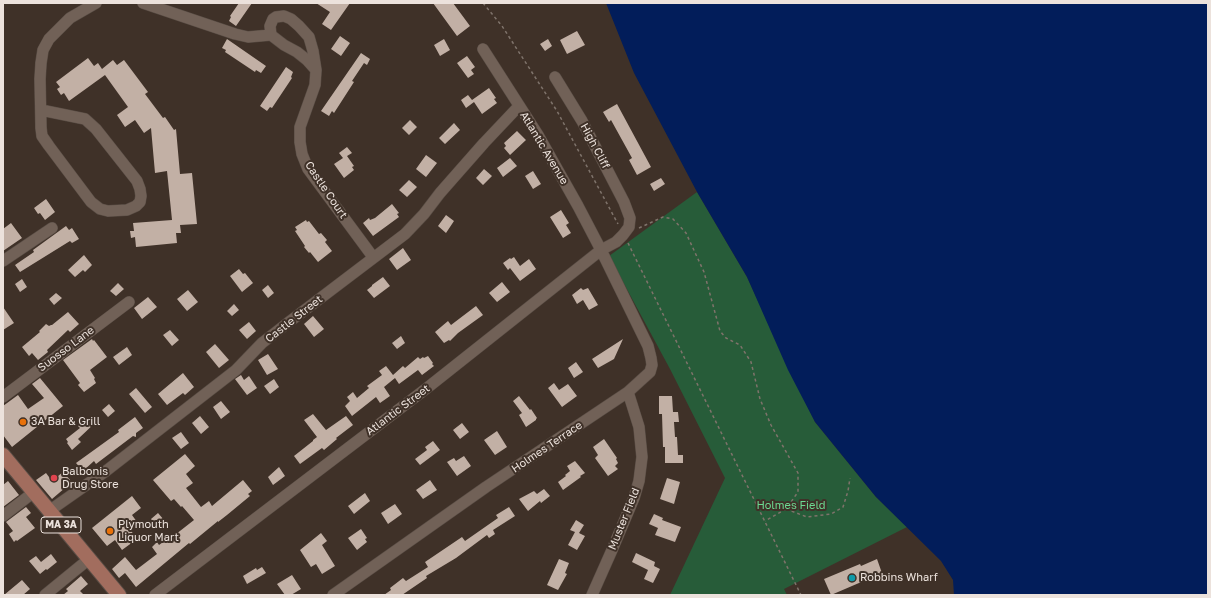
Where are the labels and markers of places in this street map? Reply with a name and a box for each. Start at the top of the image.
place label: 3A Bar & Grill [31,415,100,429]
marker: 3A Bar & Grill [18,417,28,427]
place label: Balbonis Drug Store [62,465,119,491]
marker: Balbonis Drug Store [49,473,59,483]
place label: Plymouth Liquor Mart [118,518,179,544]
marker: Plymouth Liquor Mart [105,526,115,536]
place label: Robbins Wharf [860,571,938,585]
marker: Robbins Wharf [847,573,857,583]

